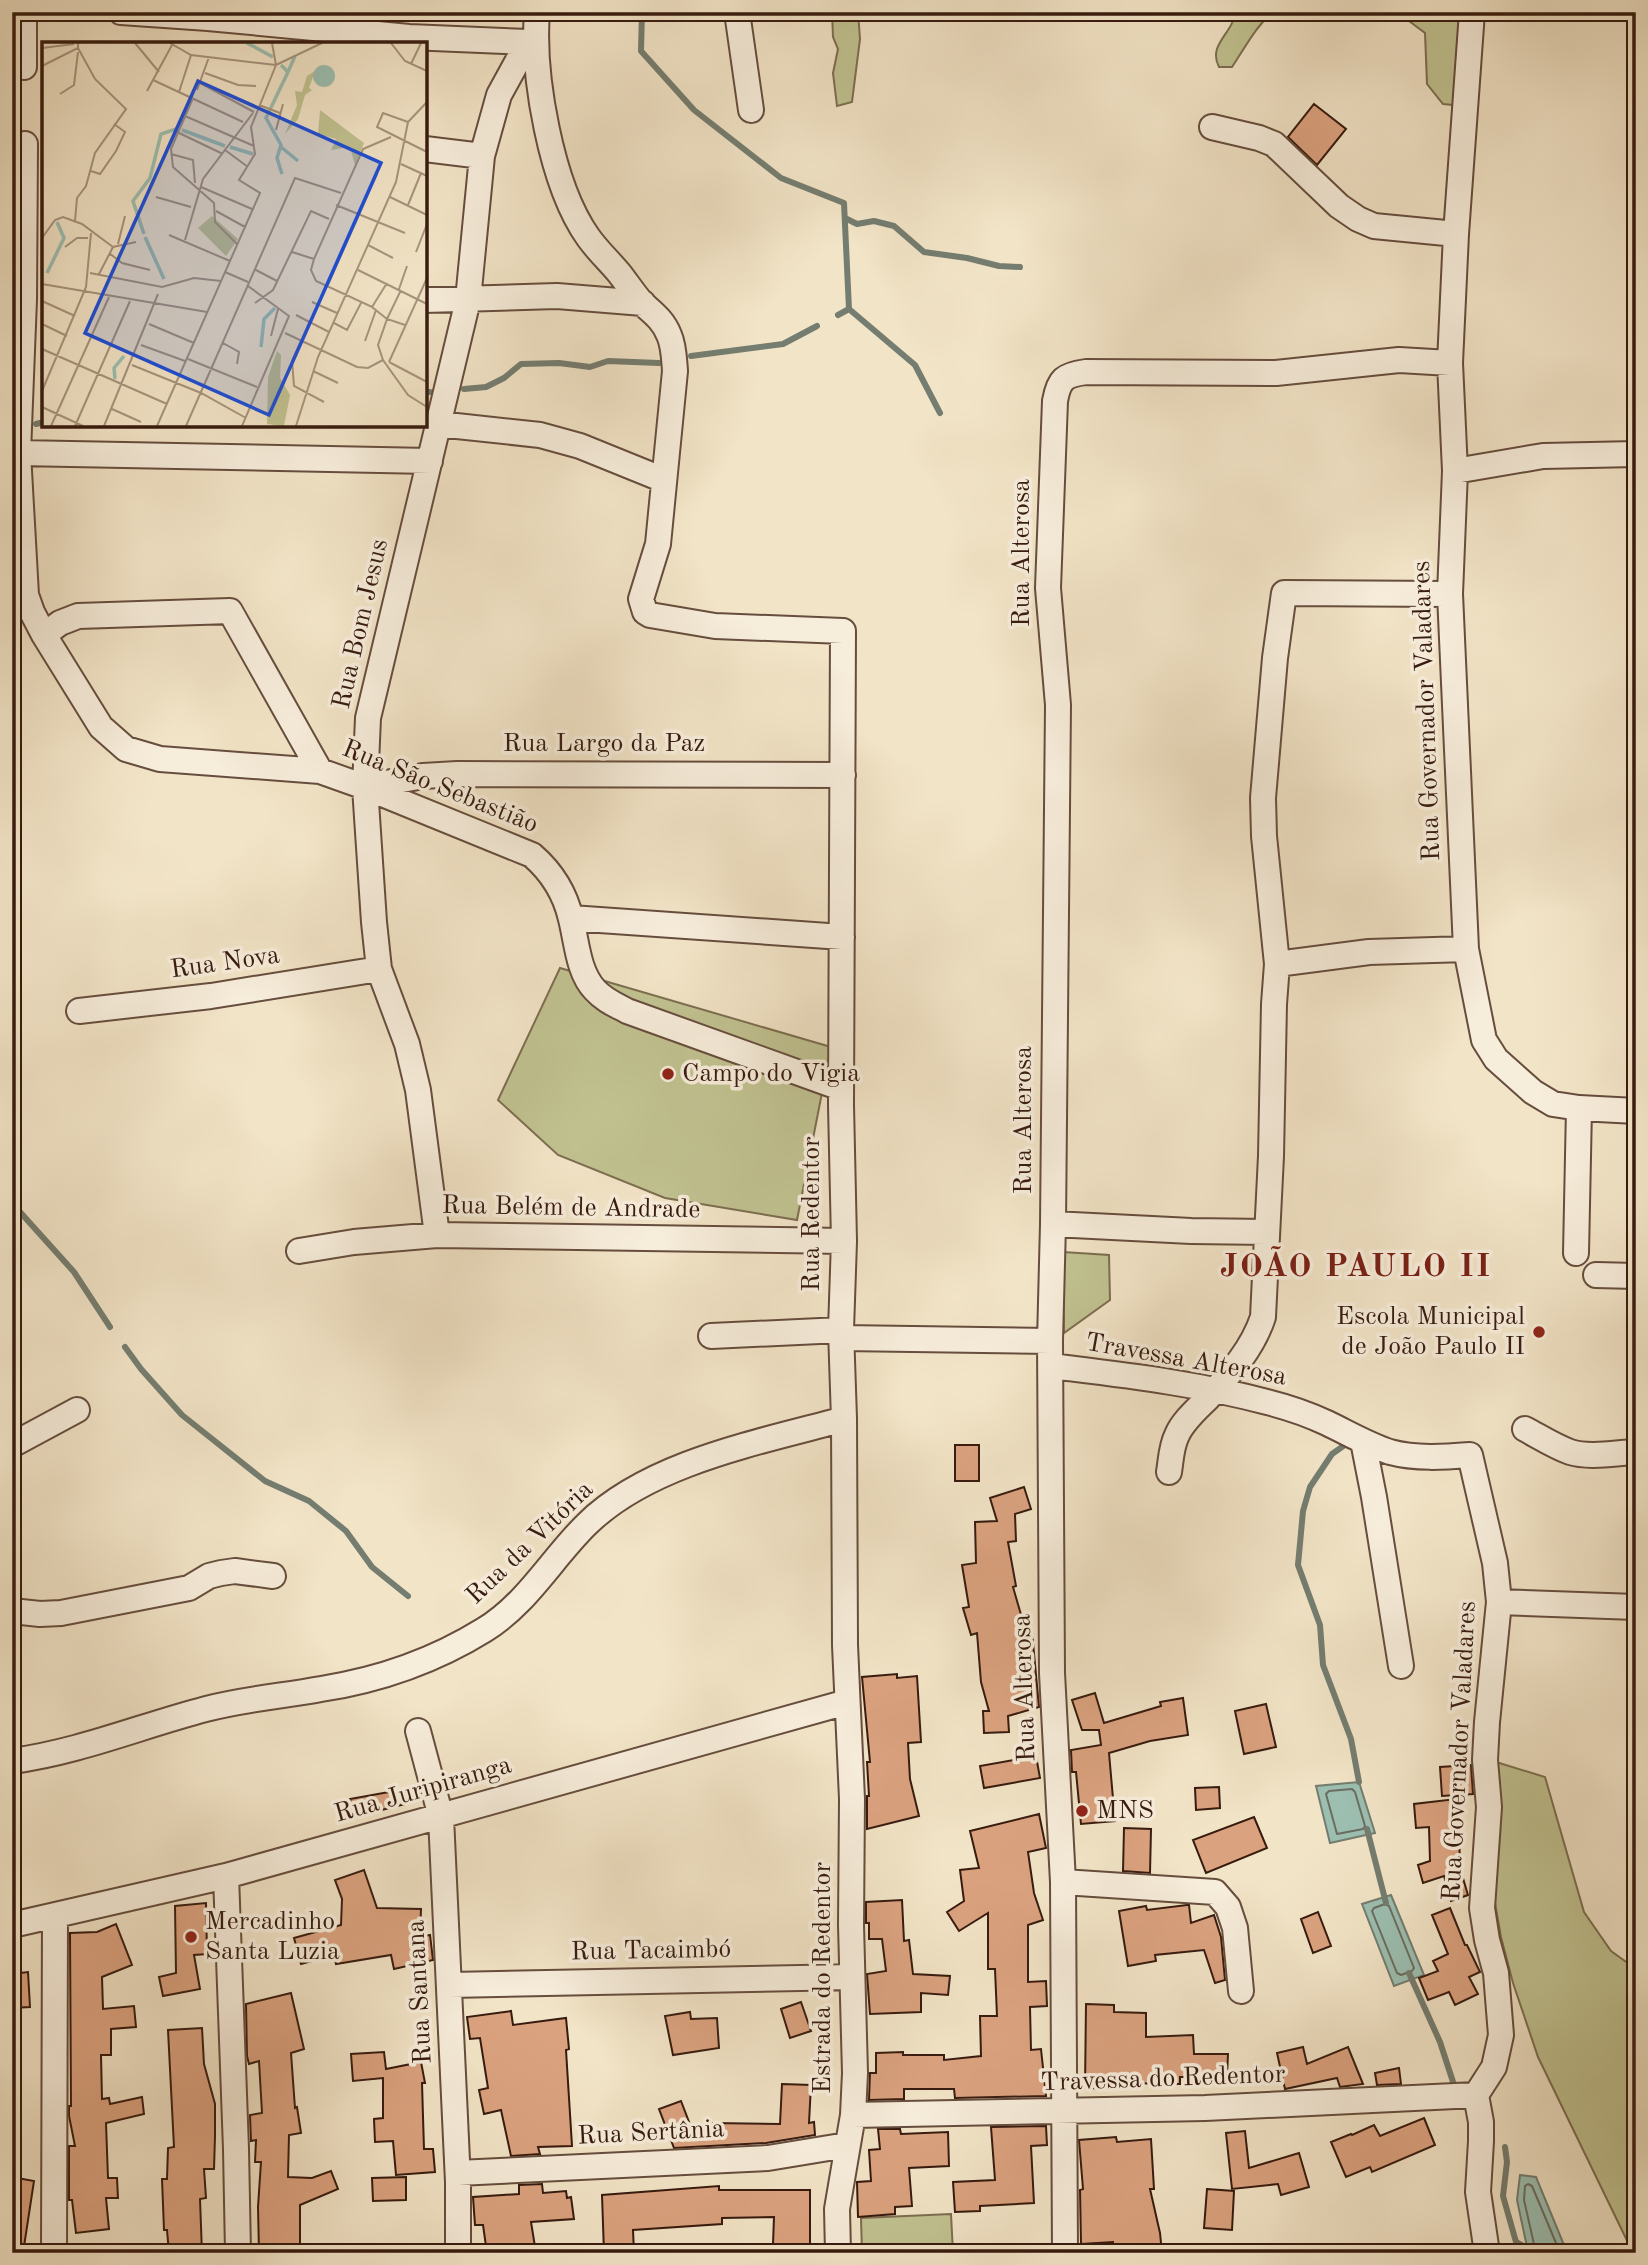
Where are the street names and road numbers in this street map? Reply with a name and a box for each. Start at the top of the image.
street label: Rua Alterosa [1009,479,1035,627]
street label: Rua Bom Jesus [329,536,393,712]
street label: Rua Governador Valadares [1409,560,1445,862]
street label: Rua Largo da Paz [503,731,705,757]
street label: Rua São Sebastião [338,736,542,838]
street label: Rua Nova [169,942,282,984]
street label: Rua Alterosa [1011,1046,1037,1194]
street label: Rua Redentor [799,1136,825,1292]
street label: Rua Belém de Andrade [441,1193,701,1223]
street label: Travessa Alterosa [1083,1329,1289,1391]
street label: Rua da Vitória [462,1476,598,1610]
street label: Rua Governador Valadares [1439,1600,1481,1902]
street label: Rua Alterosa [1009,1613,1041,1763]
street label: Rua Juripiranga [331,1752,515,1828]
street label: Estrada do Redentor [810,1862,836,2094]
street label: Rua Santana [403,1919,437,2065]
street label: Rua Tacaimbó [570,1937,732,1965]
street label: Travessa do Redentor [1040,2062,1286,2096]
street label: Rua Sertânia [577,2116,725,2150]

